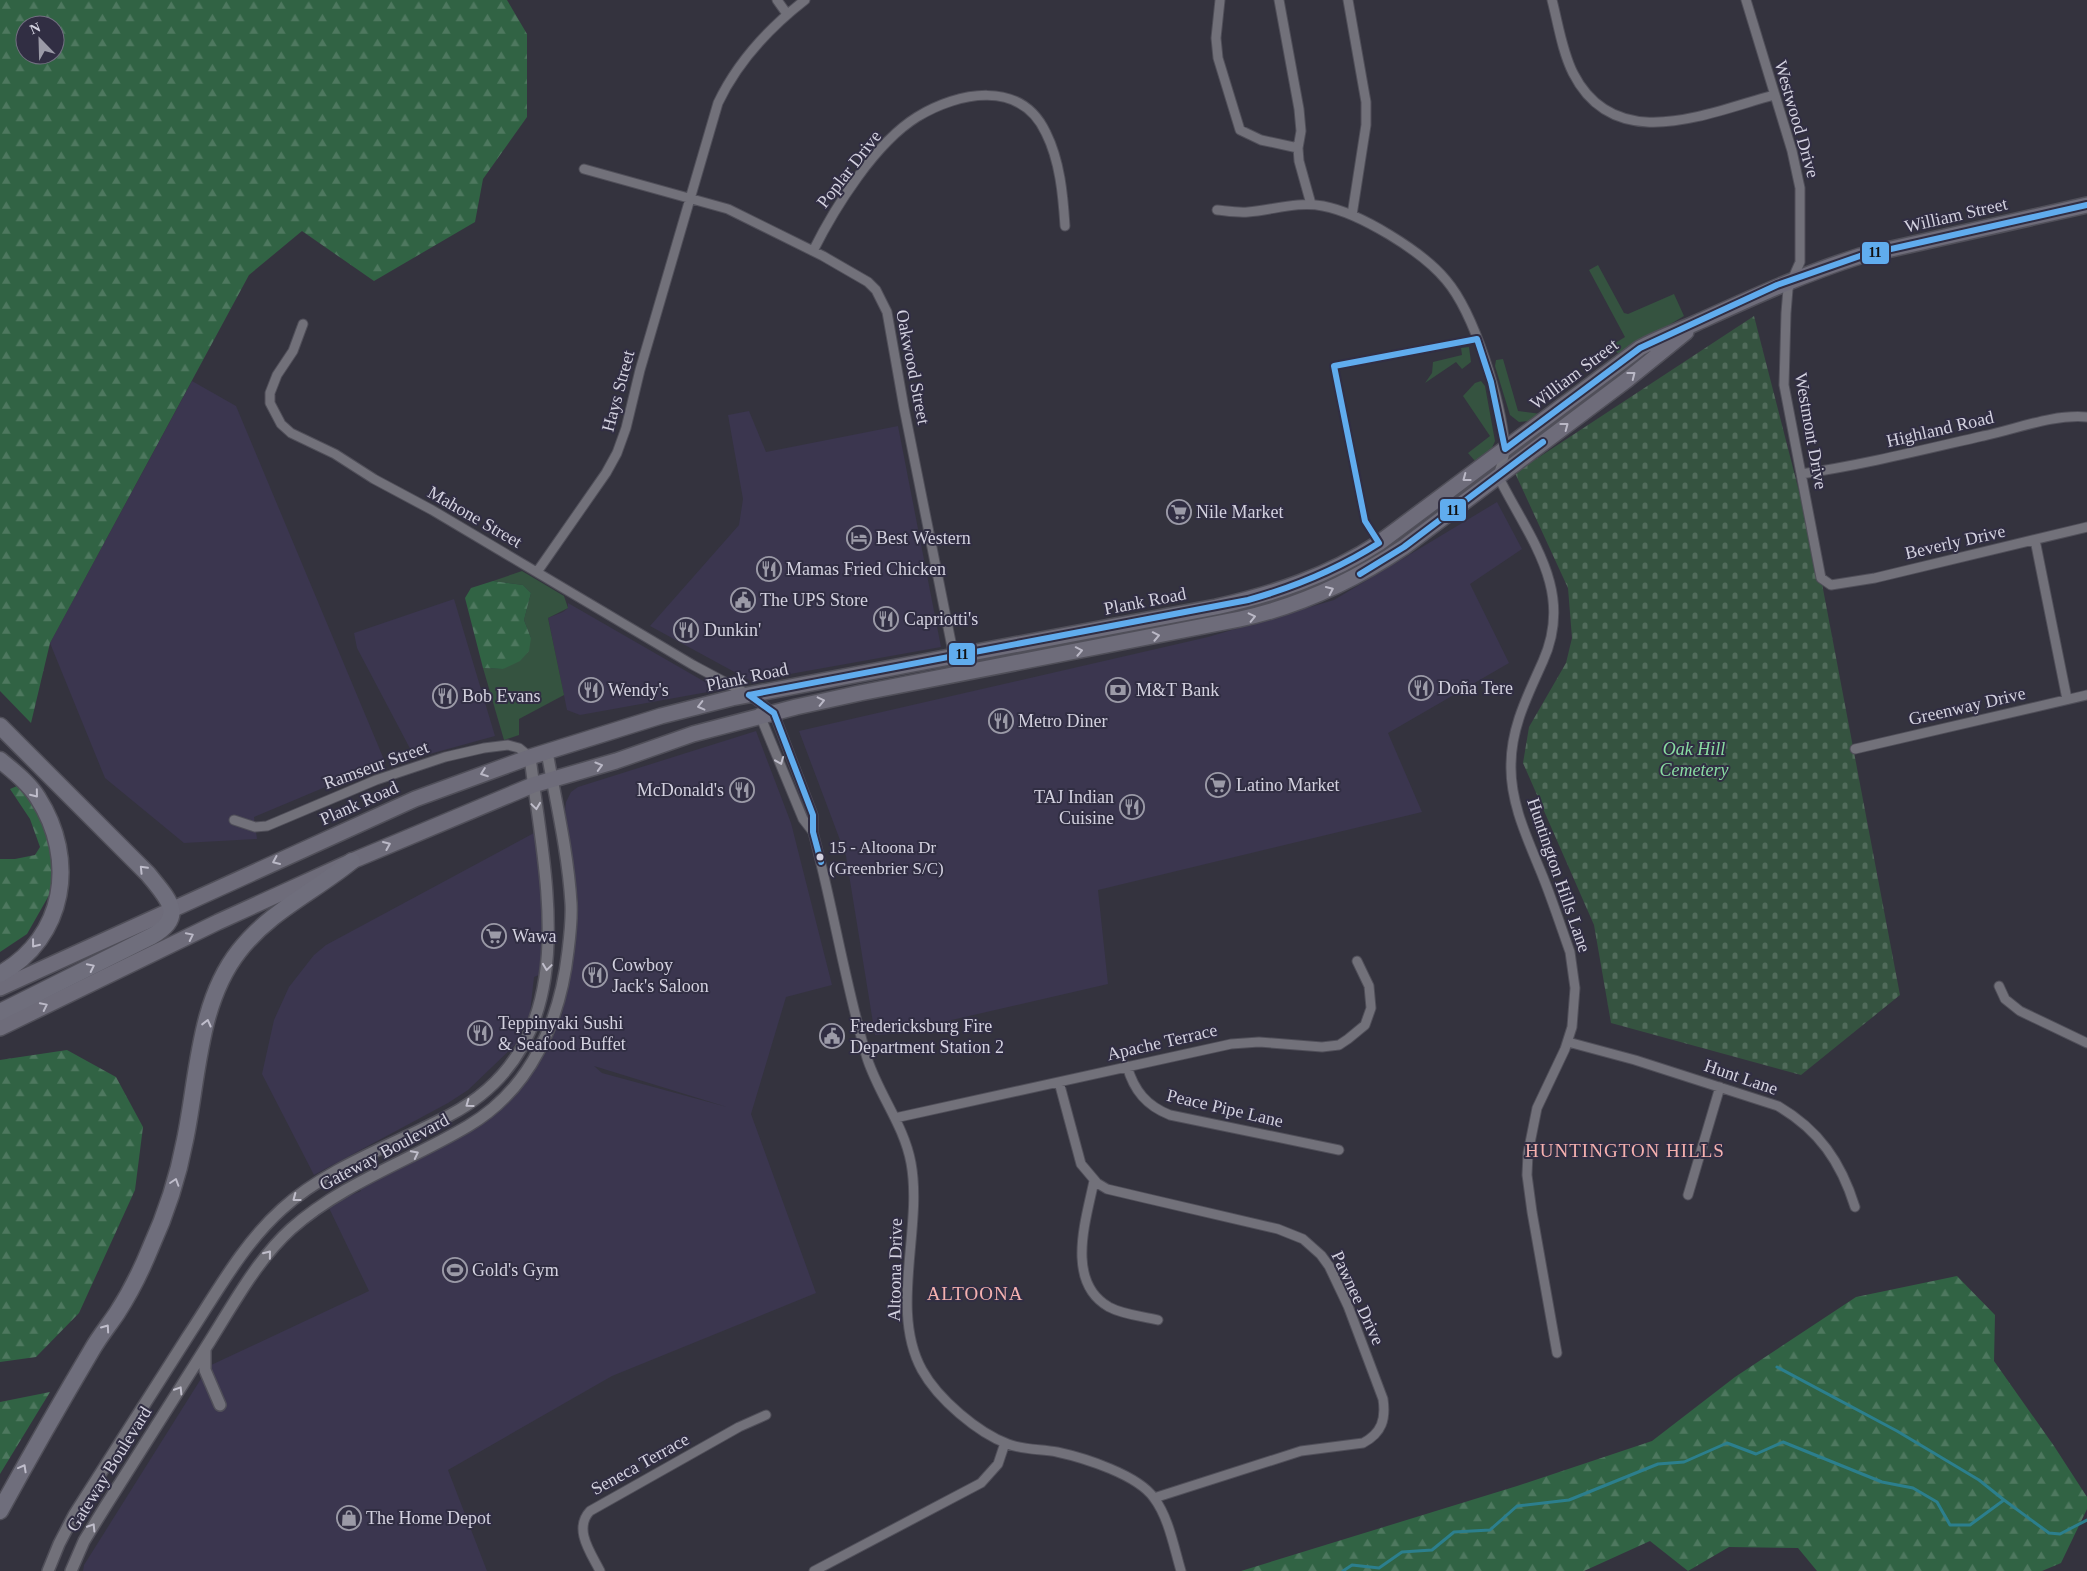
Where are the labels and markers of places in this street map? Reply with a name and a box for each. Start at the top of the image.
supermarket icon: Nile Market [1166,499,1192,525]
place label: Nile Market [1196,502,1283,522]
hotel icon: Best Western [846,525,872,551]
place label: Best Western [876,528,971,548]
restaurant icon: Mamas Fried Chicken [756,556,782,582]
place label: Mamas Fried Chicken [786,559,946,579]
public building icon: The UPS Store [730,587,756,613]
place label: The UPS Store [760,590,868,610]
restaurant icon: Capriotti's [873,606,899,632]
place label: Capriotti's [904,609,978,629]
restaurant icon: Dunkin' [673,617,699,643]
place label: Dunkin' [704,620,761,640]
restaurant icon: Doña Tere [1408,675,1434,701]
restaurant icon: Wendy's [578,677,604,703]
bank icon: M&T Bank [1105,677,1131,703]
place label: Doña Tere [1438,678,1513,698]
place label: Wendy's [608,680,669,700]
place label: M&T Bank [1136,680,1219,700]
restaurant icon: Bob Evans [432,683,458,709]
place label: Bob Evans [462,686,541,706]
restaurant icon: Metro Diner [988,708,1014,734]
place label: Metro Diner [1018,711,1107,731]
supermarket icon: Latino Market [1205,772,1231,798]
place label: Latino Market [1236,775,1339,795]
restaurant icon: McDonald's [729,777,755,803]
place label: McDonald's [637,780,724,800]
place label: TAJ Indian Cuisine [1034,787,1114,828]
restaurant icon: TAJ Indian Cuisine [1119,794,1145,820]
place label: 15 - Altoona Dr (Greenbrier S/C) [829,838,944,878]
marker: 15 - Altoona Dr (Greenbrier S/C) [815,852,825,862]
supermarket icon: Wawa [481,923,507,949]
place label: Wawa [512,926,557,946]
place label: Cowboy Jack's Saloon [612,955,709,996]
restaurant icon: Cowboy Jack's Saloon [582,962,608,988]
place label: Teppinyaki Sushi & Seafood Buffet [498,1013,626,1054]
place label: Fredericksburg Fire Department Station 2 [850,1016,1004,1057]
restaurant icon: Teppinyaki Sushi & Seafood Buffet [467,1020,493,1046]
public building icon: Fredericksburg Fire Department Station 2 [819,1023,845,1049]
sports icon: Gold's Gym [442,1257,468,1283]
place label: Gold's Gym [472,1260,559,1280]
shop icon: The Home Depot [336,1505,362,1531]
place label: The Home Depot [366,1508,491,1528]

